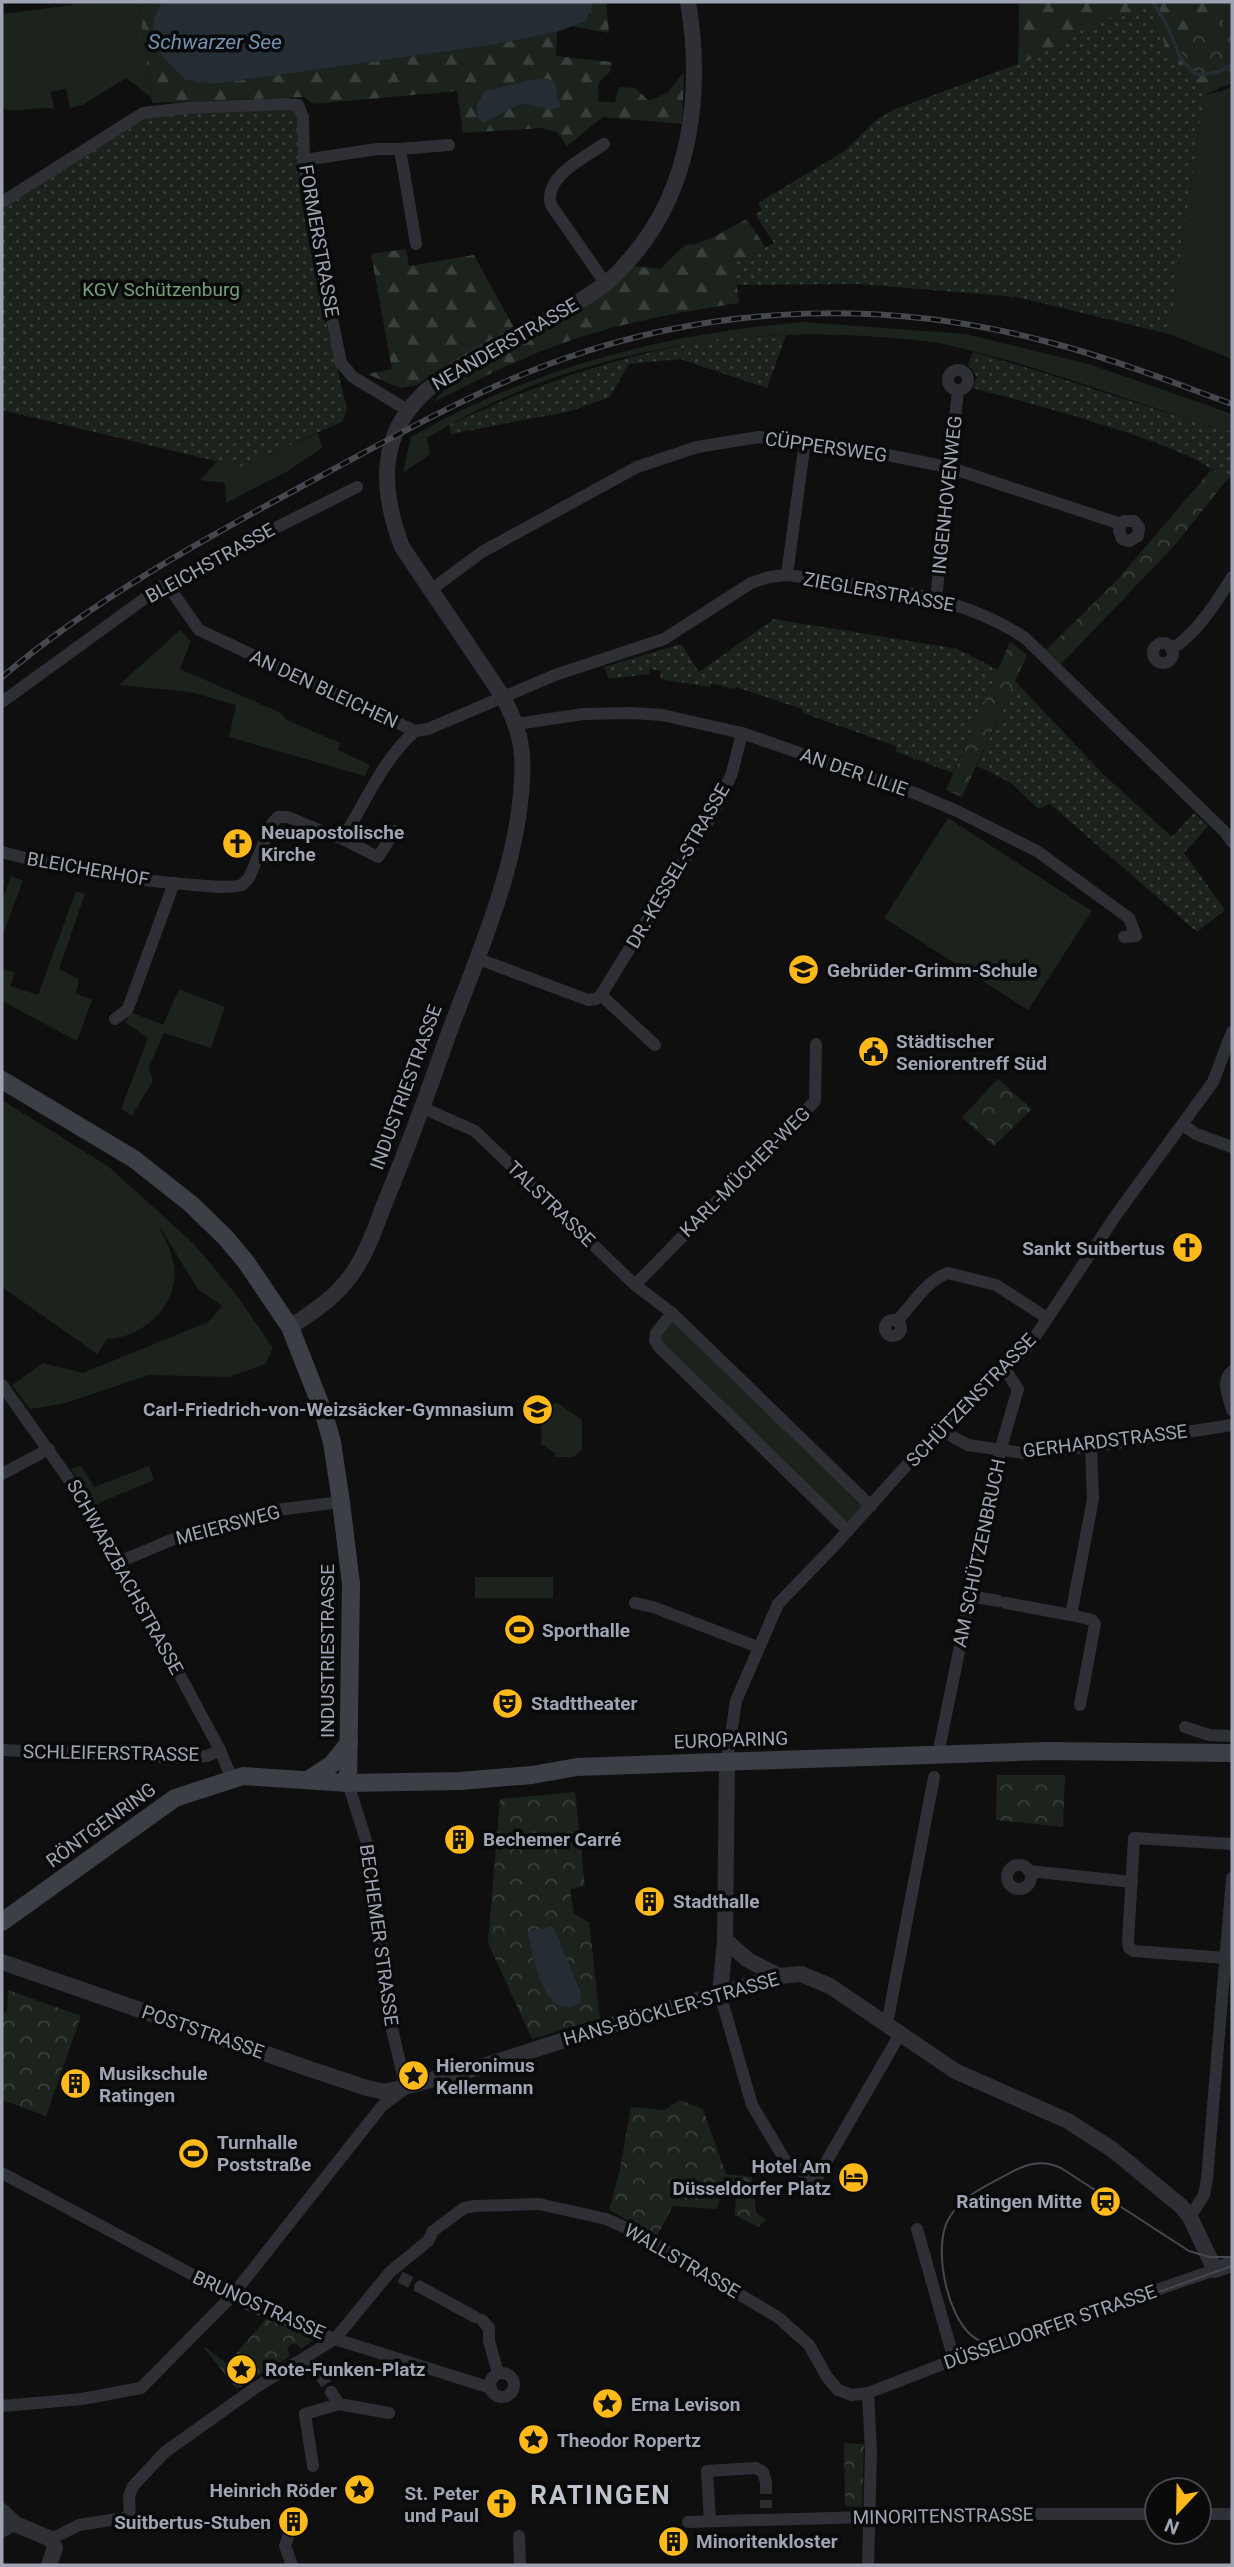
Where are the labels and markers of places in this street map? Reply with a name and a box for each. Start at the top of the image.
place label: Neuapostolische Kirche [261,821,404,866]
church icon: Neuapostolische Kirche [221,826,255,860]
school or university icon: Gebrüder-Grimm-Schule [787,953,821,987]
place label: Gebrüder-Grimm-Schule [827,959,1037,982]
place label: Städtischer Seniorentreff Süd [896,1030,1047,1075]
public building icon: Städtischer Seniorentreff Süd [856,1035,890,1069]
church icon: Sankt Suitbertus [1171,1231,1205,1265]
place label: Sankt Suitbertus [1022,1237,1165,1260]
school or university icon: Carl-Friedrich-von-Weizsäcker-Gymnasium [520,1392,554,1426]
place label: Carl-Friedrich-von-Weizsäcker-Gymnasium [143,1398,514,1421]
sports icon: Sporthalle [502,1613,536,1647]
place label: Sporthalle [542,1619,630,1642]
theatre icon: Stadttheater [491,1686,525,1720]
place label: Stadttheater [531,1692,638,1715]
building icon: Bechemer Carré [443,1822,477,1856]
place label: Bechemer Carré [483,1828,621,1851]
building icon: Stadthalle [633,1884,667,1918]
place label: Stadthalle [673,1890,760,1913]
place label: Hieronimus Kellermann [436,2054,535,2099]
place icon: Hieronimus Kellermann [396,2059,430,2093]
place label: Musikschule Ratingen [99,2062,207,2107]
building icon: Musikschule Ratingen [59,2067,93,2101]
place label: Turnhalle Poststraße [217,2131,311,2176]
sports icon: Turnhalle Poststraße [177,2136,211,2170]
place label: Hotel Am Düsseldorfer Platz [673,2155,831,2200]
hotel icon: Hotel Am Düsseldorfer Platz [837,2160,871,2194]
station icon: Ratingen Mitte [1088,2184,1122,2218]
place label: Ratingen Mitte [956,2190,1082,2213]
place icon: Rote-Funken-Platz [225,2352,259,2386]
place label: Rote-Funken-Platz [265,2358,426,2381]
place icon: Erna Levison [591,2387,625,2421]
place label: Erna Levison [631,2393,740,2416]
place icon: Theodor Ropertz [517,2423,551,2457]
place label: Theodor Ropertz [557,2429,701,2452]
place icon: Heinrich Röder [343,2473,377,2507]
place label: Heinrich Röder [210,2479,337,2502]
place label: St. Peter und Paul [404,2482,479,2527]
church icon: St. Peter und Paul [485,2487,519,2521]
building icon: Suitbertus-Stuben [277,2505,311,2539]
place label: Suitbertus-Stuben [114,2511,271,2534]
building icon: Minoritenkloster [656,2524,690,2558]
place label: Minoritenkloster [696,2530,838,2553]

